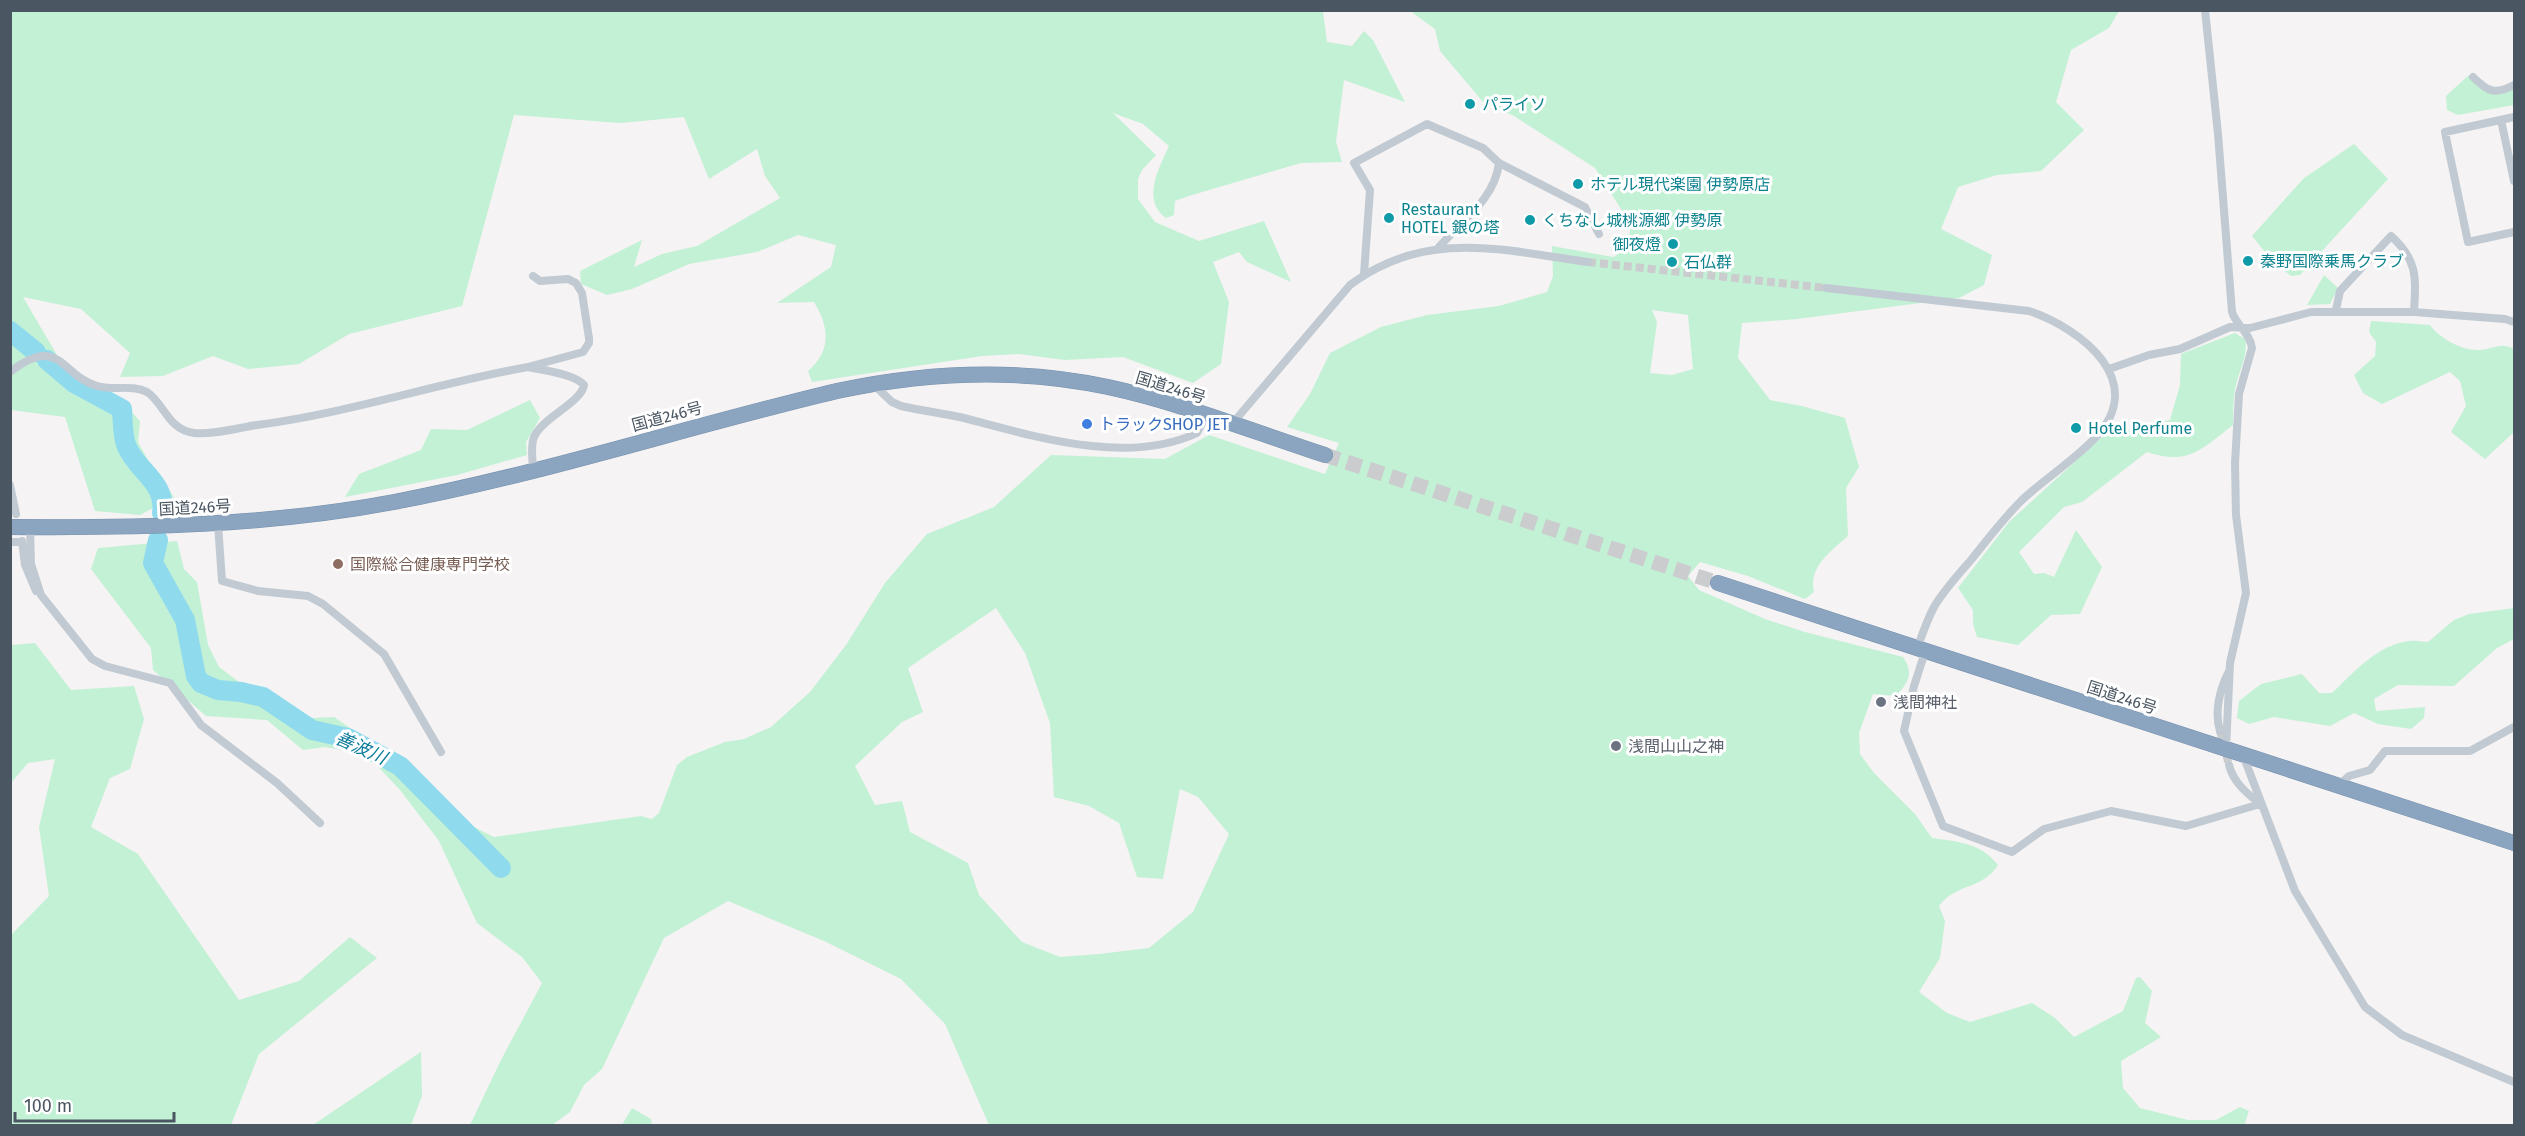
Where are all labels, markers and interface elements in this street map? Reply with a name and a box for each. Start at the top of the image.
place label: パライソ [1482,95,1546,114]
marker: パライソ [1463,97,1477,111]
place label: ホテル現代楽園 伊勢原店 [1590,175,1770,194]
marker: ホテル現代楽園 伊勢原店 [1571,177,1585,191]
place label: Restaurant HOTEL 銀の塔 [1401,200,1499,237]
marker: Restaurant HOTEL 銀の塔 [1382,211,1396,225]
place label: くちなし城桃源郷 伊勢原 [1542,211,1722,230]
marker: くちなし城桃源郷 伊勢原 [1523,213,1537,227]
place label: 御夜燈 [1613,235,1661,254]
marker: 御夜燈 [1666,237,1680,251]
place label: 秦野国際乗馬クラブ [2260,252,2404,271]
place label: 石仏群 [1684,253,1732,272]
marker: 秦野国際乗馬クラブ [2241,254,2255,268]
marker: 石仏群 [1665,255,1679,269]
street label: 国道246号 [1133,368,1208,407]
street label: 国道246号 [630,398,705,435]
place label: トラックSHOP JET [1099,415,1230,434]
marker: トラックSHOP JET [1080,417,1094,431]
place label: Hotel Perfume [2088,419,2192,438]
marker: Hotel Perfume [2069,421,2083,435]
street label: 国道246号 [158,496,232,519]
place label: 国際総合健康専門学校 [350,555,510,574]
marker: 国際総合健康専門学校 [331,557,345,571]
street label: 国道246号 [2084,677,2159,718]
place label: 浅間神社 [1893,693,1957,712]
marker: 浅間神社 [1874,695,1888,709]
water label: 善波川 [332,727,392,770]
place label: 浅間山山之神 [1628,737,1724,756]
marker: 浅間山山之神 [1609,739,1623,753]
scale bar [15,1085,174,1123]
text: 100 m [24,1095,72,1117]

